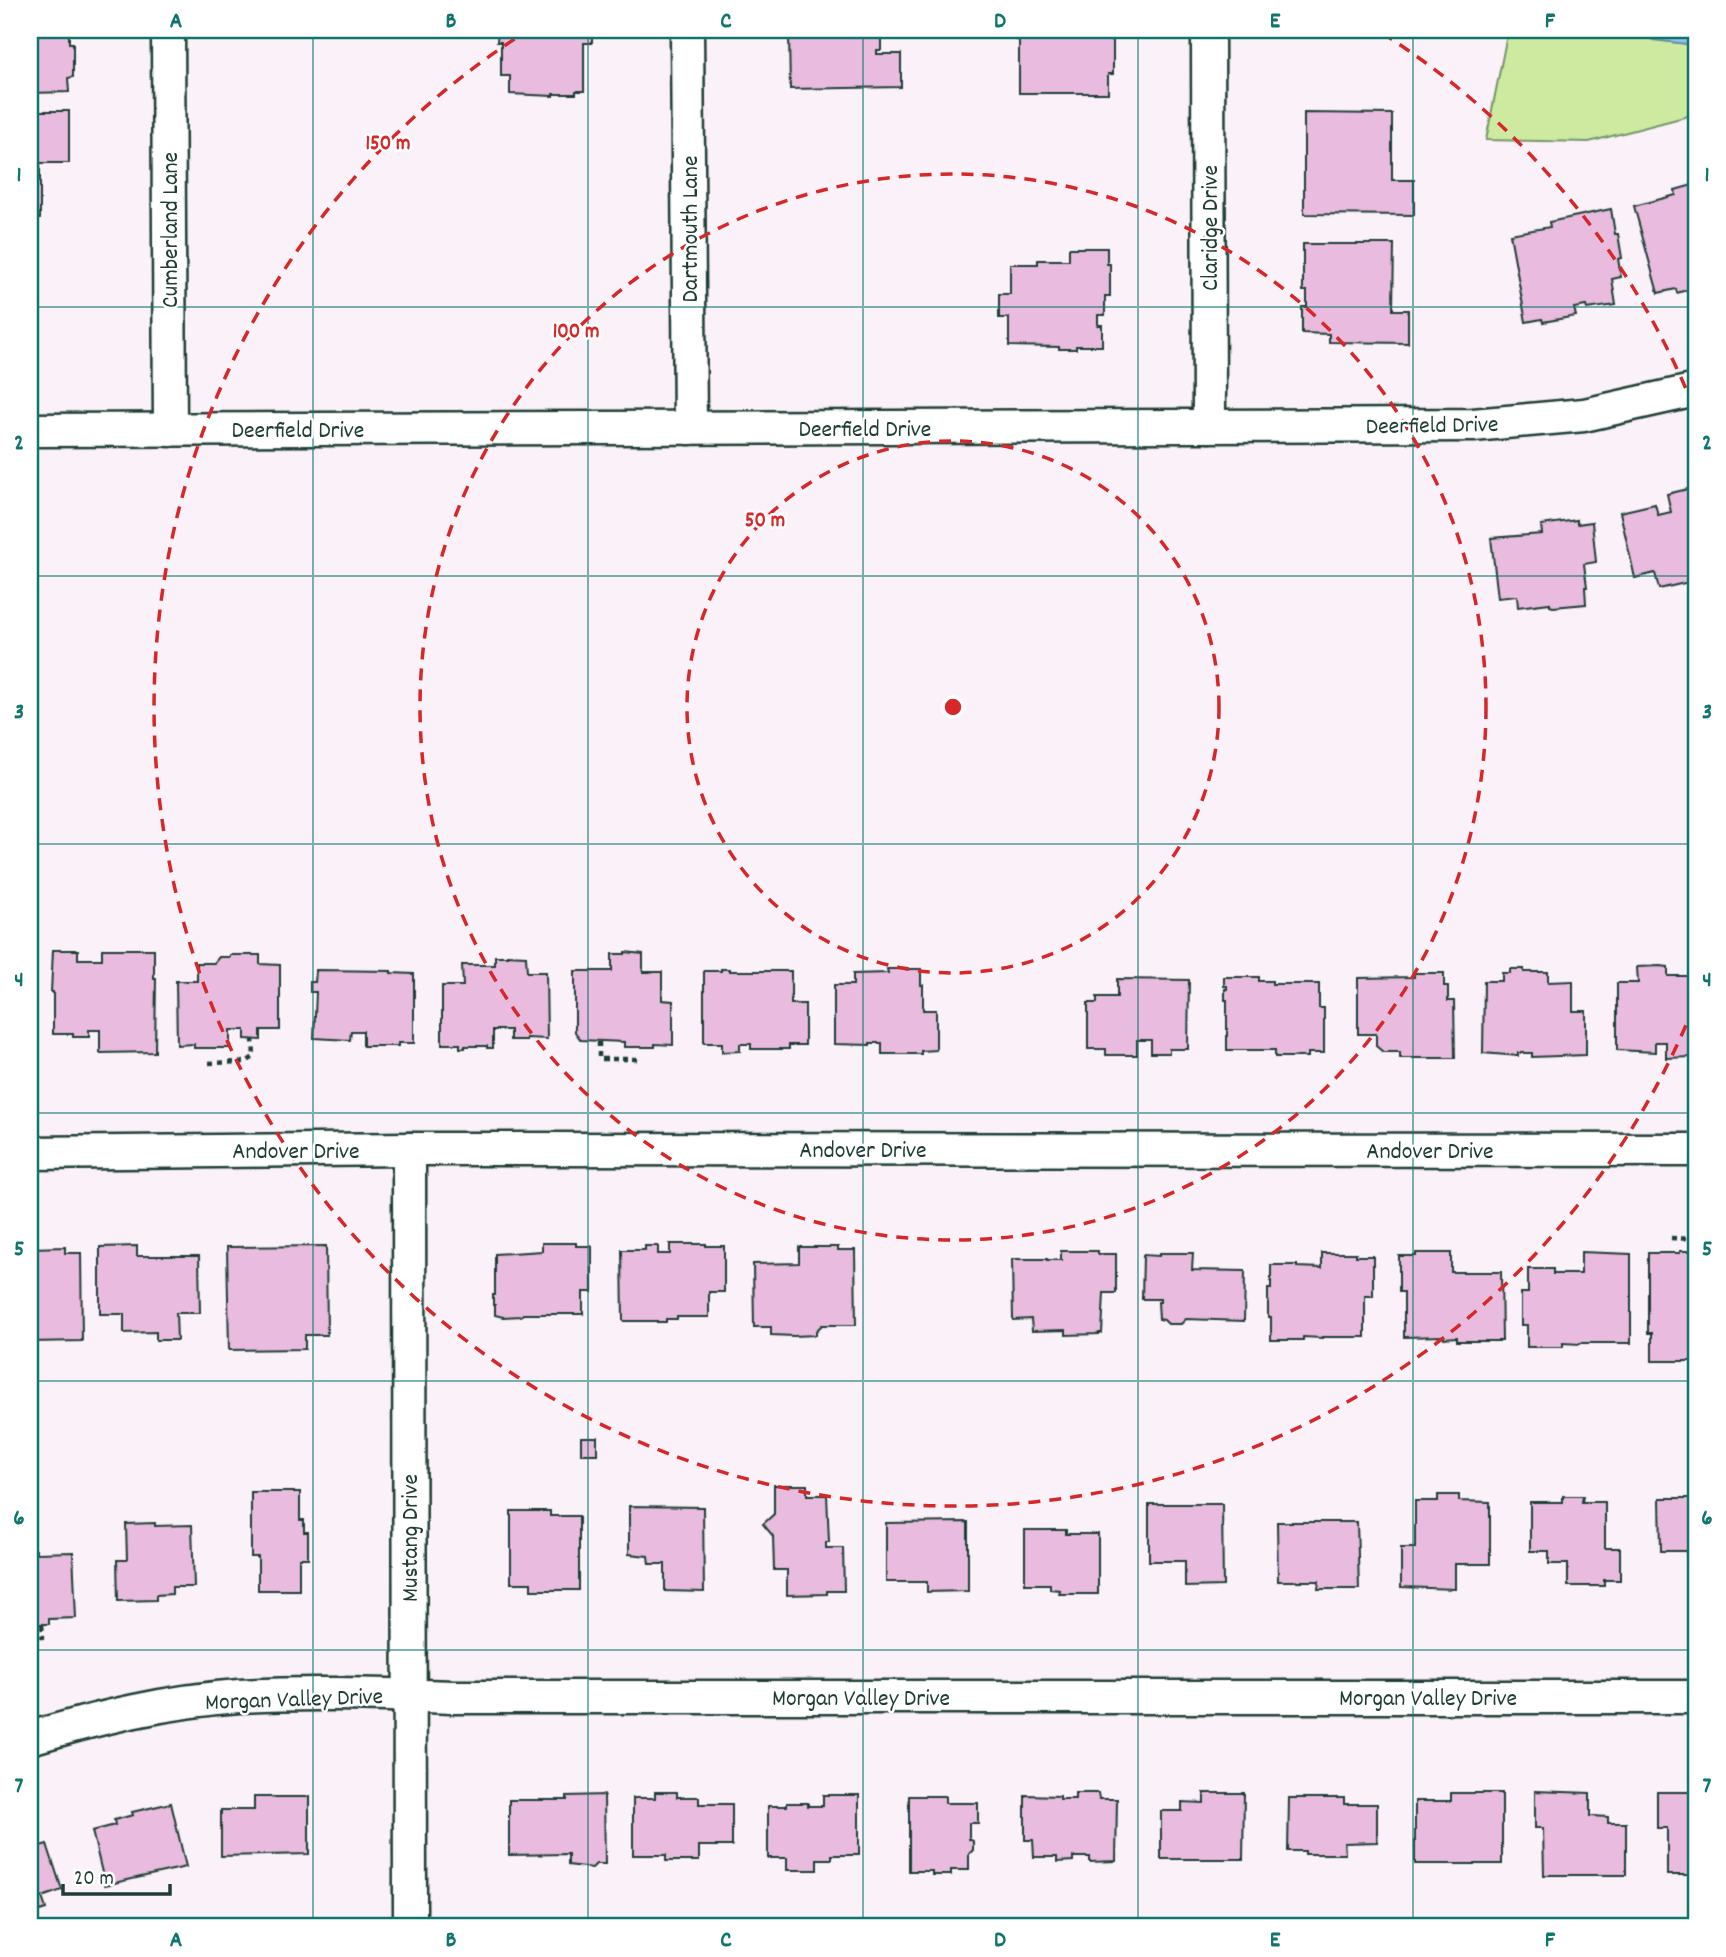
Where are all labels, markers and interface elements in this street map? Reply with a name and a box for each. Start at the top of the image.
text: A [170,6,182,39]
text: B [446,6,457,39]
text: C [720,6,732,39]
text: D [994,6,1006,39]
text: E [1270,6,1281,39]
text: F [1545,6,1556,39]
text: 150 m [365,130,411,160]
street label: Cumberland Lane [155,152,189,308]
street label: Dartmouth Lane [675,156,709,302]
text: 1 [16,160,22,193]
text: 1 [1704,160,1710,193]
street label: Claridge Drive [1195,165,1229,291]
text: 100 m [553,318,599,348]
street label: Deerfield Drive [1365,409,1499,445]
street label: Deerfield Drive [799,414,931,448]
street label: Deerfield Drive [232,415,364,449]
text: 2 [14,428,24,461]
text: 2 [1702,428,1712,461]
text: 50 m [745,507,785,537]
centre of rings [941,695,965,719]
text: 3 [14,697,24,730]
text: 3 [1702,697,1712,730]
text: 4 [14,965,24,998]
text: 4 [1702,965,1712,998]
street label: Andover Drive [799,1135,927,1169]
street label: Andover Drive [232,1136,360,1170]
street label: Andover Drive [1366,1136,1494,1170]
text: 5 [14,1234,24,1267]
text: 5 [1702,1234,1712,1267]
street label: Mustang Drive [395,1474,429,1602]
text: 6 [13,1503,25,1536]
text: 6 [1701,1503,1713,1536]
street label: Morgan Valley Drive [204,1681,384,1721]
street label: Morgan Valley Drive [772,1683,950,1717]
street label: Morgan Valley Drive [1339,1683,1517,1717]
text: 7 [15,1771,24,1804]
text: 7 [1703,1771,1712,1804]
scale bar [63,1852,170,1896]
text: 20 m [74,1865,114,1895]
text: A [170,1925,182,1957]
text: B [446,1925,457,1957]
text: C [720,1925,732,1957]
text: D [994,1925,1006,1957]
text: E [1270,1925,1281,1957]
text: F [1545,1925,1556,1957]

